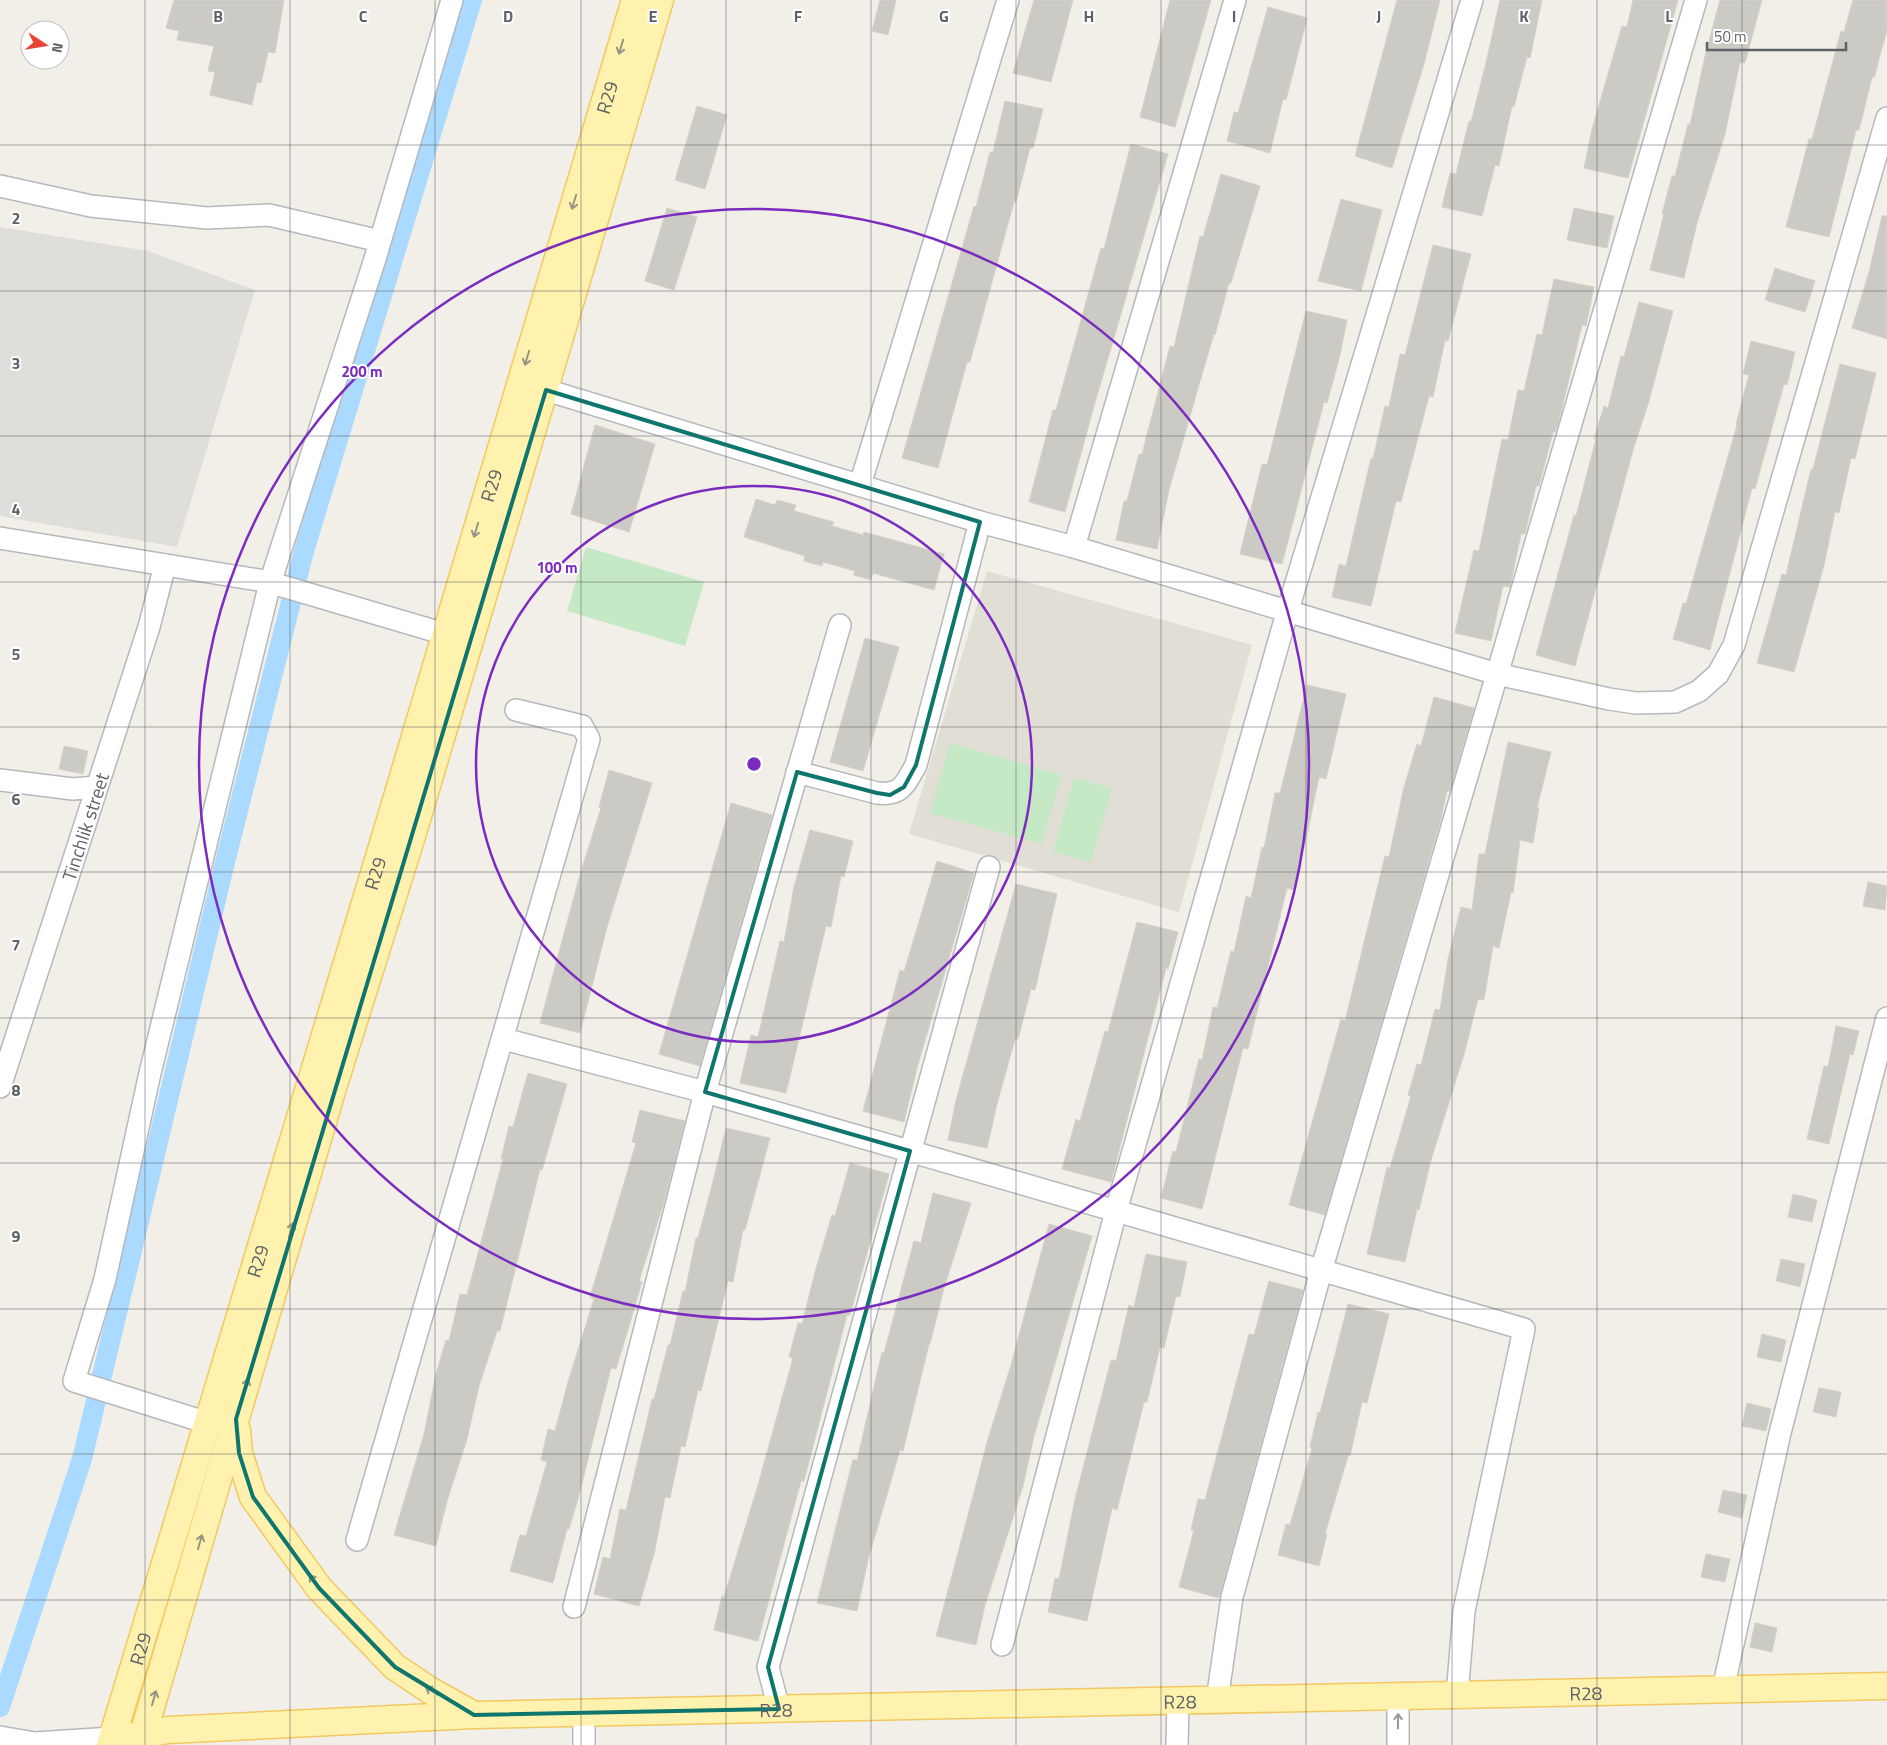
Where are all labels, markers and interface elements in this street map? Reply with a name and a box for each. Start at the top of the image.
text: B [213,4,223,28]
text: C [359,4,368,28]
text: D [503,4,513,28]
text: E [649,4,658,28]
text: F [794,4,803,28]
text: G [939,4,949,28]
text: H [1084,4,1094,28]
text: I [1232,4,1236,28]
text: J [1377,4,1381,28]
text: K [1519,4,1529,28]
text: L [1665,4,1673,28]
north arrow [20,20,70,70]
scale bar [1707,20,1846,52]
text: 50 m [1714,25,1747,48]
one-way arrow [616,38,625,54]
text: N [47,41,69,55]
street label: R29 [587,77,625,117]
one-way arrow [569,194,579,210]
text: 2 [12,206,20,230]
one-way arrow [522,350,532,366]
text: 3 [12,351,20,375]
text: 200 m [341,360,383,383]
street label: R29 [472,465,509,505]
text: 4 [12,497,21,521]
one-way arrow [471,522,481,538]
text: 100 m [536,556,578,579]
text: 5 [12,642,21,666]
centre of rings [745,755,763,773]
street label: Tinchlik street [53,768,116,884]
text: 6 [12,787,21,811]
street label: R29 [355,853,393,893]
text: 7 [12,933,20,957]
text: 8 [12,1078,21,1102]
one-way arrow [287,1223,297,1239]
text: 9 [12,1224,21,1248]
street label: R29 [238,1241,275,1281]
one-way arrow [241,1379,251,1395]
one-way arrow [196,1535,206,1551]
one-way arrow [308,1575,319,1588]
street label: R29 [121,1628,158,1668]
street label: R28 [1569,1677,1603,1707]
one-way arrow [425,1686,439,1696]
street label: R28 [1163,1686,1197,1715]
one-way arrow [150,1691,160,1707]
street label: R28 [759,1694,793,1724]
one-way arrow [1393,1713,1403,1730]

